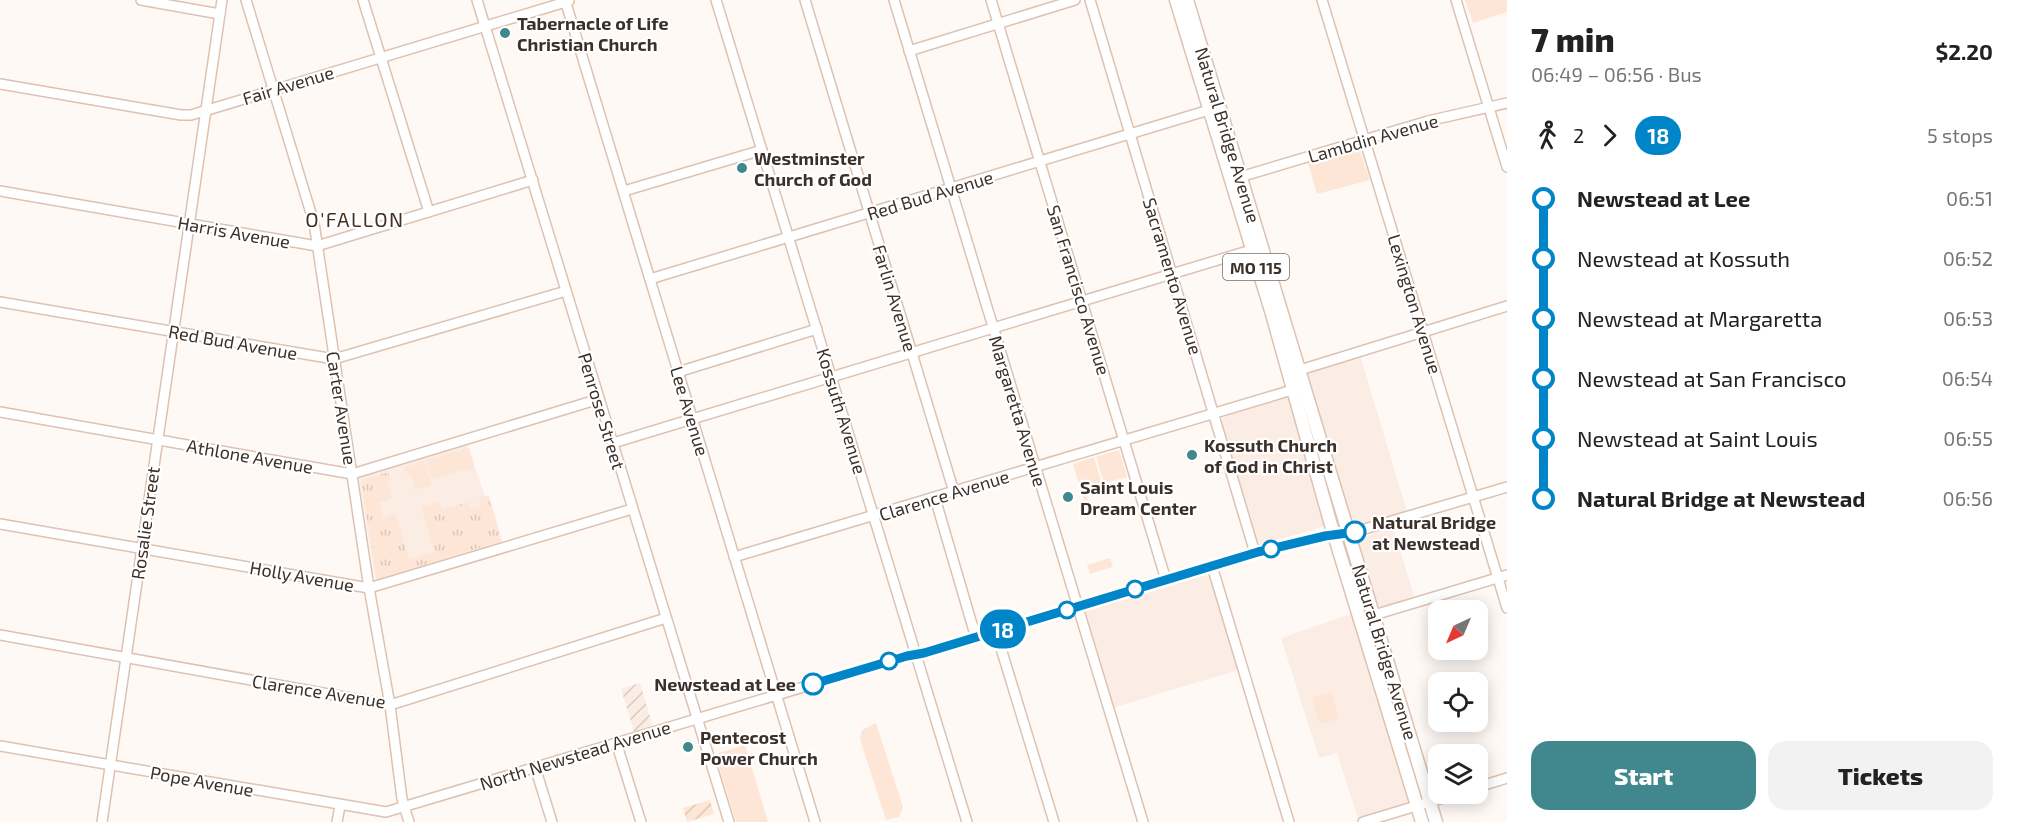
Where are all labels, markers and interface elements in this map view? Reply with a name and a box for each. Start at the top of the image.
place label: Tabernacle of Life Christian Church [517,12,669,55]
text: 7 min [1531,19,1615,59]
marker: Tabernacle of Life Christian Church [498,26,512,40]
text: $2.20 [1935,38,1993,64]
street label: Natural Bridge Avenue [1191,45,1265,225]
street label: Fair Avenue [240,61,336,109]
text: 06:49 – 06:56 · Bus [1531,62,1702,86]
street label: Lambdin Avenue [1305,109,1441,167]
icon: walk [1531,119,1564,152]
icon: forward [1593,119,1626,152]
text: 2 [1573,123,1584,147]
text: 18 [1647,123,1669,148]
text: 5 stops [1927,123,1993,147]
place label: Westminster Church of God [754,147,872,190]
marker: Westminster Church of God [735,161,749,175]
street label: Red Bud Avenue [864,165,996,225]
text: Newstead at Lee [1577,185,1750,211]
text: 06:51 [1946,186,1993,210]
street label: Sacramento Avenue [1139,195,1207,357]
street label: San Francisco Avenue [1043,202,1115,378]
district label: O'FALLON [305,207,405,231]
street label: Harris Avenue [176,211,292,253]
street label: Lexington Avenue [1383,232,1447,376]
street label: Farlin Avenue [868,242,922,354]
text: Newstead at Kossuth [1577,245,1790,271]
text: 06:52 [1943,246,1993,270]
road number: MO 115 [1223,254,1289,280]
text: Newstead at Margaretta [1577,305,1822,331]
text: 06:53 [1943,306,1993,330]
street label: Red Bud Avenue [167,320,299,364]
street label: Margaretta Avenue [985,333,1051,489]
street label: Kossuth Avenue [812,345,872,477]
street label: Carter Avenue [322,350,362,466]
street label: Penrose Street [574,350,630,472]
street label: Lee Avenue [666,364,714,458]
text: Newstead at San Francisco [1577,365,1847,391]
text: 06:54 [1942,366,1993,390]
text: Newstead at Saint Louis [1577,425,1818,451]
text: 06:55 [1943,426,1993,450]
street label: Athlone Avenue [185,434,315,478]
place label: Kossuth Church of God in Christ [1204,434,1337,477]
marker: Kossuth Church of God in Christ [1185,448,1199,462]
street label: Rosalie Street [126,465,164,581]
street label: Clarence Avenue [876,465,1012,525]
place label: Saint Louis Dream Center [1080,476,1197,519]
text: Natural Bridge at Newstead [1577,485,1865,511]
text: 06:56 [1943,486,1993,510]
marker: Saint Louis Dream Center [1061,490,1075,504]
place label: Natural Bridge at Newstead [1372,511,1496,554]
marker: Natural Bridge at Newstead [1344,521,1366,543]
unlabelled marker [1262,540,1280,558]
street label: Holly Avenue [248,556,356,596]
street label: Natural Bridge Avenue [1348,562,1422,742]
unlabelled marker [1126,580,1144,598]
north arrow [1428,600,1488,660]
map controls [1428,600,1488,804]
unlabelled marker [1058,601,1076,619]
line badge: 18 [976,610,1030,648]
text: 18 [992,617,1014,642]
unlabelled marker [880,652,898,670]
street label: Clarence Avenue [251,670,387,712]
button: locate [1428,672,1488,732]
place label: Newstead at Lee [654,673,796,695]
marker: Newstead at Lee [802,673,824,695]
street label: North Newstead Avenue [477,715,673,795]
place label: Pentecost Power Church [700,726,818,769]
marker: Pentecost Power Church [681,740,695,754]
button: Start [1531,741,1756,810]
button: Tickets [1768,741,1993,810]
button: layers [1428,744,1488,804]
street label: Pope Avenue [149,761,255,801]

